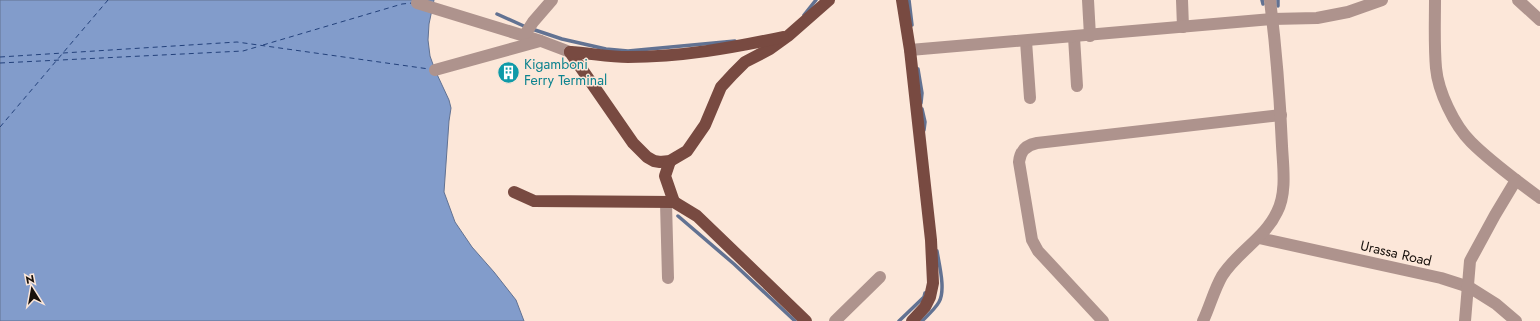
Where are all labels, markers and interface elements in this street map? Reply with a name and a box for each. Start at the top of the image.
place label: Kigamboni Ferry Terminal [524,54,607,90]
building icon: Kigamboni Ferry Terminal [495,59,521,85]
street label: Urassa Road [1358,235,1434,271]
north arrow [12,269,52,309]
text: N [24,270,36,288]

